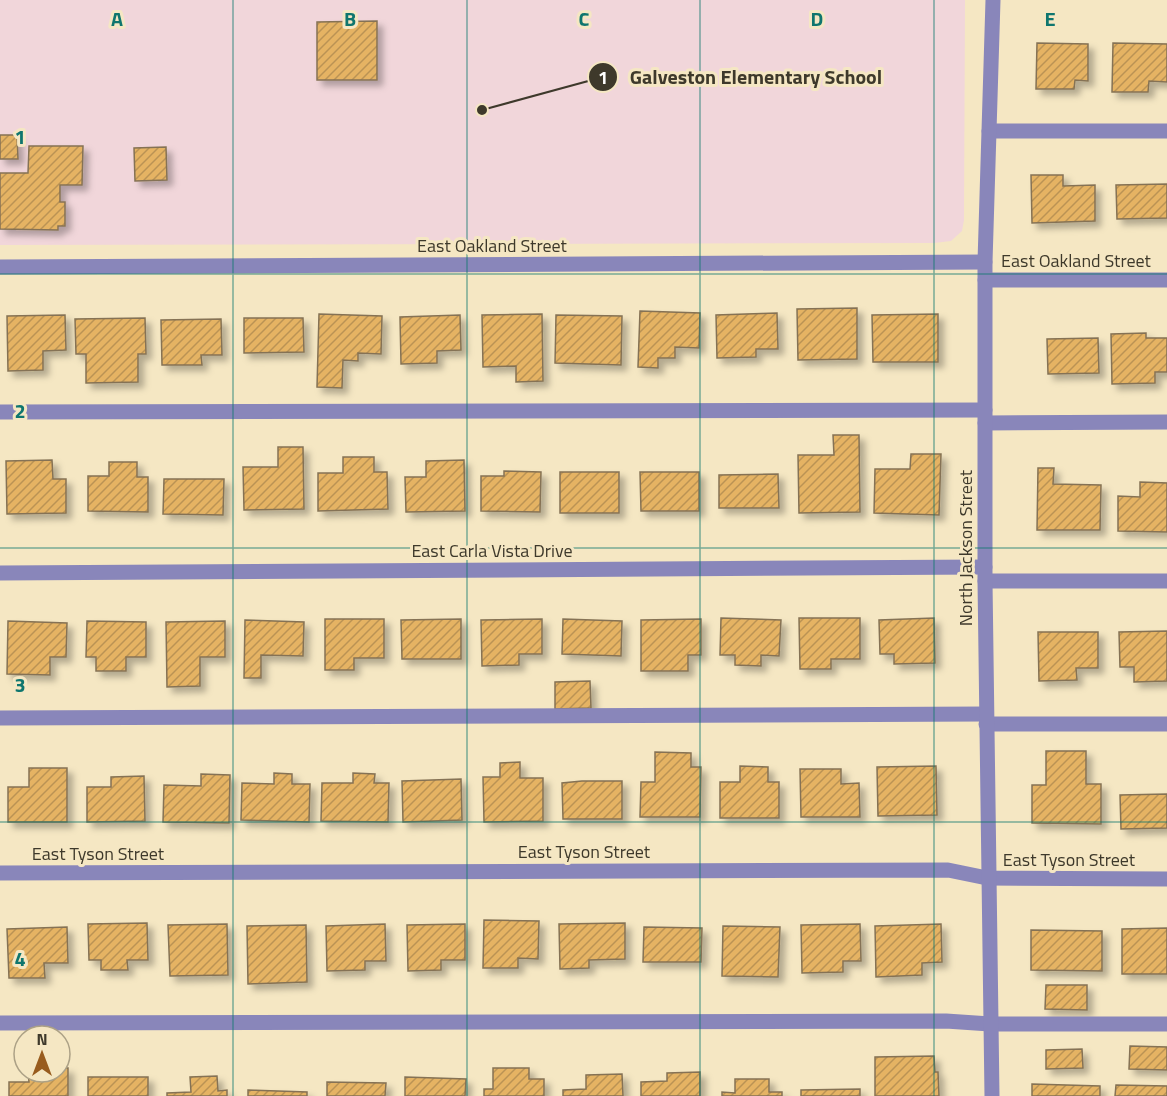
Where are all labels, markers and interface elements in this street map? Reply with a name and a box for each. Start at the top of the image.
text: A [111,3,123,34]
text: B [344,3,356,34]
text: C [579,3,590,34]
text: D [811,3,823,34]
text: E [1044,3,1056,34]
callout: Galveston Elementary School [588,58,894,96]
text: Galveston Elementary School [630,61,882,92]
text: 1 [598,64,608,91]
text: 1 [14,121,26,152]
street label: East Oakland Street [417,232,568,259]
street label: East Oakland Street [1001,247,1152,274]
text: 2 [14,395,26,426]
street label: North Jackson Street [952,469,979,626]
street label: East Carla Vista Drive [411,537,573,564]
text: 3 [14,669,26,700]
street label: East Tyson Street [518,838,651,865]
street label: East Tyson Street [32,840,165,867]
street label: East Tyson Street [1003,846,1136,873]
text: 4 [14,943,26,974]
north arrow [12,1024,72,1084]
text: N [36,1027,48,1051]

